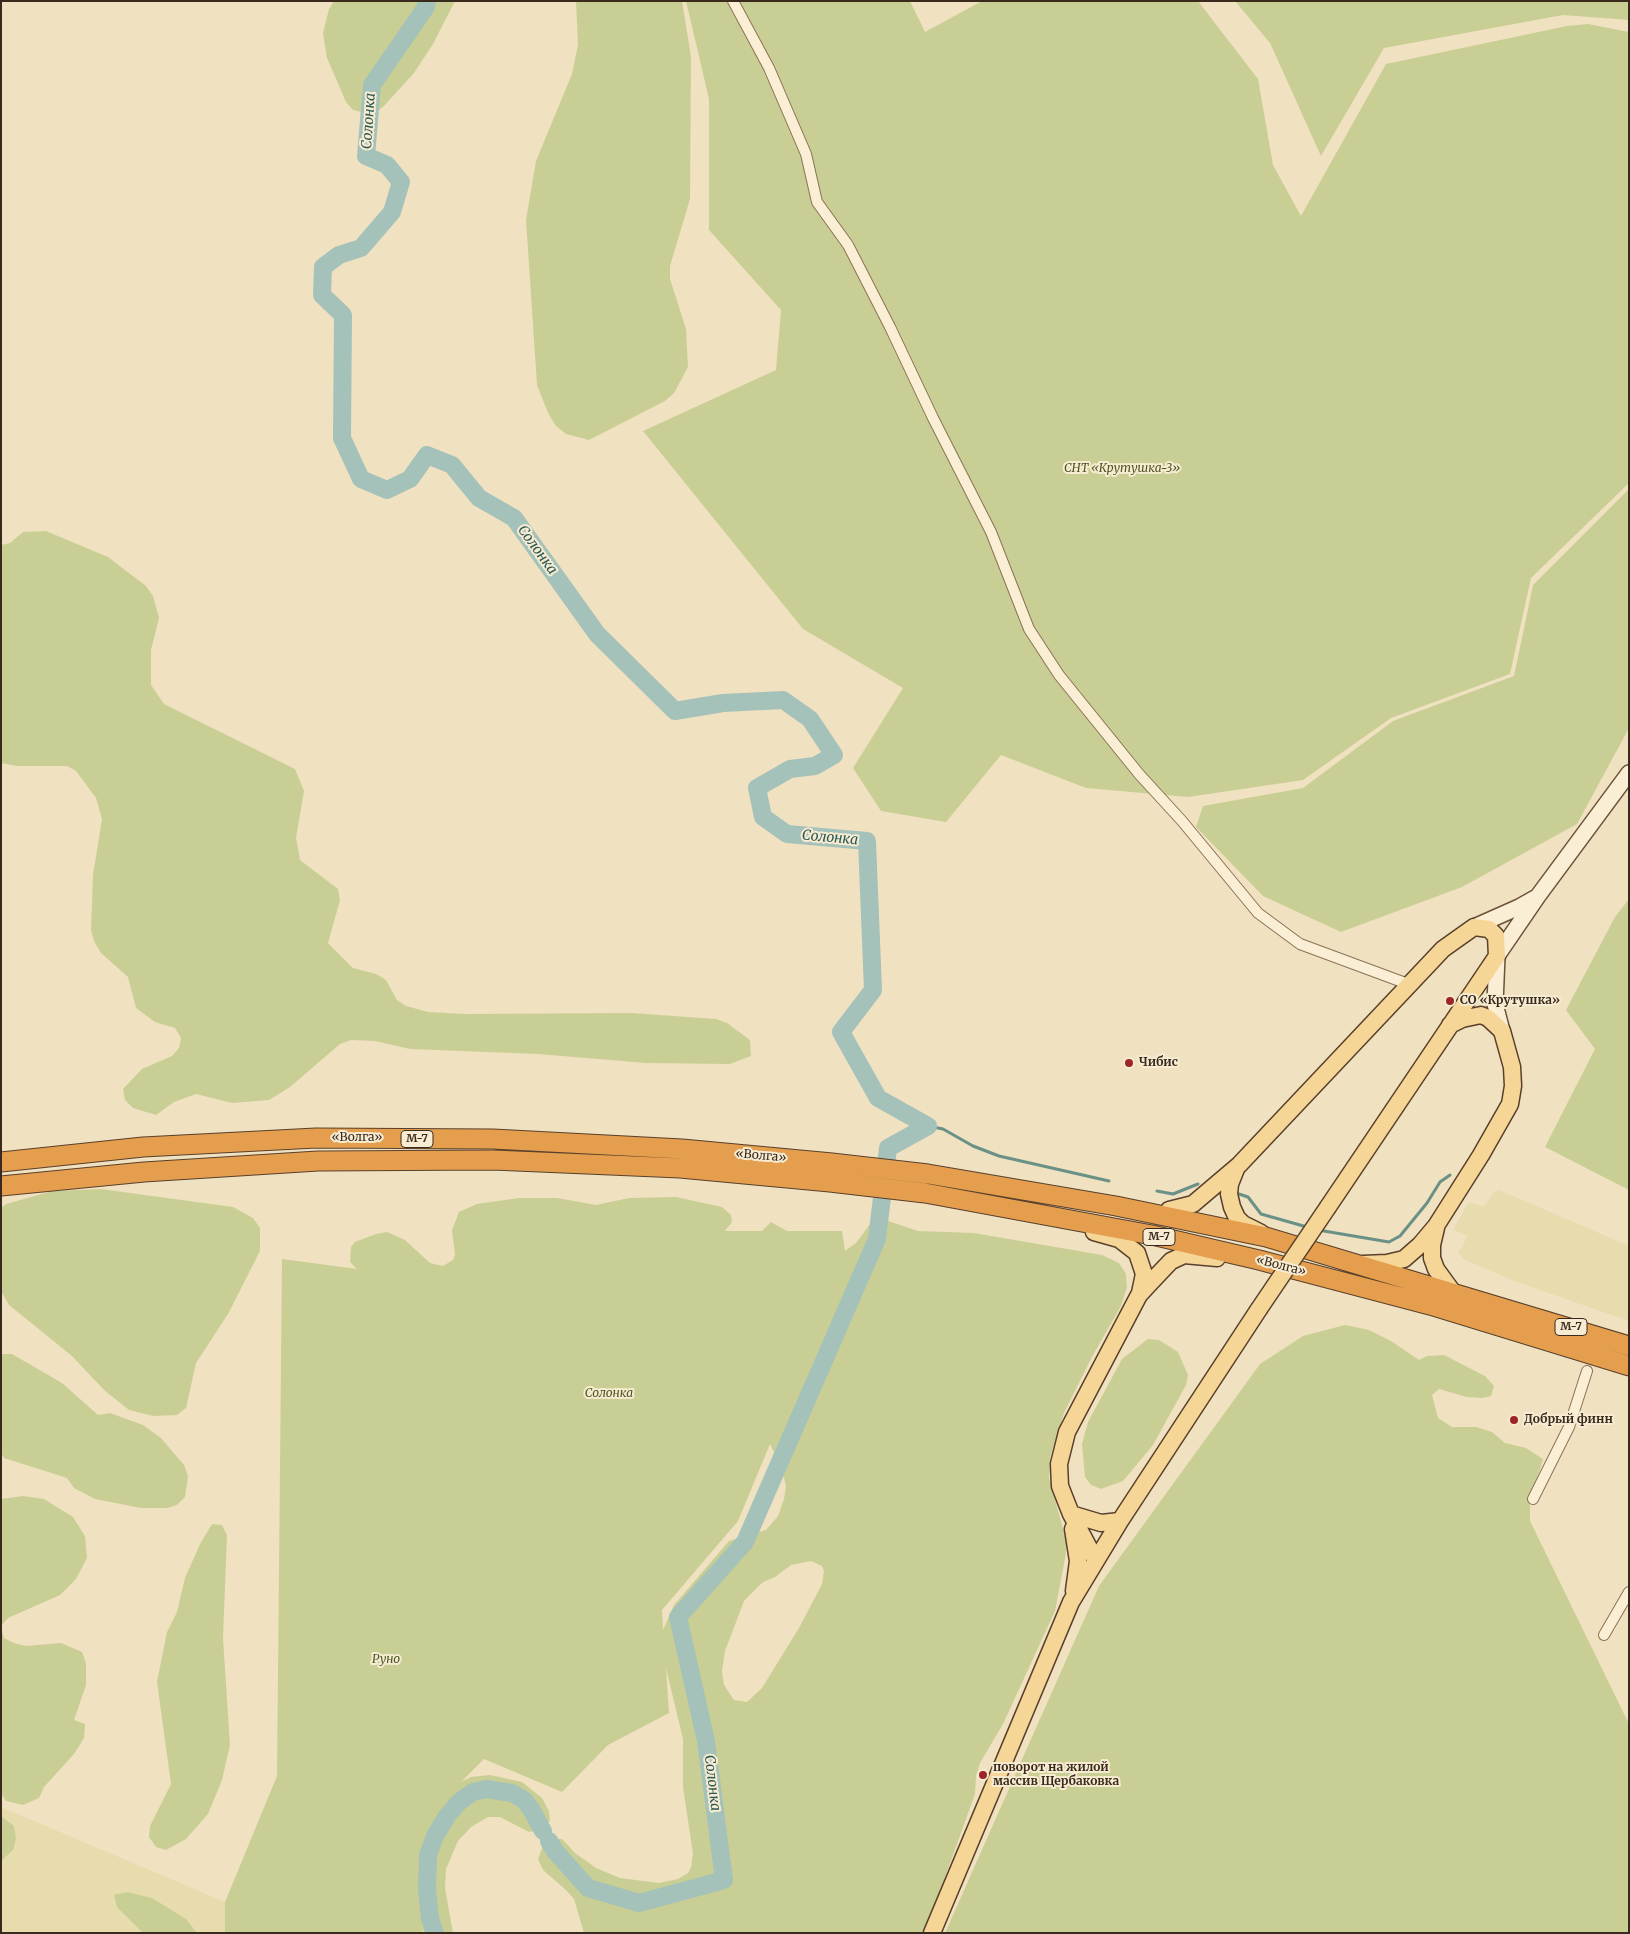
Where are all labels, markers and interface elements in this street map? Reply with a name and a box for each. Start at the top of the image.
water label: Солонка [359,92,379,150]
park label: СНТ «Крутушка-3» [1064,462,1180,476]
water label: Солонка [514,522,560,578]
water label: Солонка [801,827,859,849]
place label: СО «Крутушка» [1460,994,1560,1008]
marker: СО «Крутушка» [1444,995,1456,1007]
place label: Чибис [1139,1056,1178,1070]
marker: Чибис [1123,1057,1135,1069]
road number: М-7 [401,1130,433,1148]
street label: «Волга» [332,1131,382,1145]
street label: «Волга» [735,1147,787,1165]
road number: М-7 [1143,1228,1175,1246]
street label: «Волга» [1255,1253,1307,1279]
road number: М-7 [1555,1318,1587,1335]
park label: Солонка [585,1387,633,1401]
place label: Добрый финн [1524,1413,1613,1427]
marker: Добрый финн [1508,1414,1520,1426]
park label: Руно [372,1653,400,1667]
water label: Солонка [700,1754,724,1812]
place label: поворот на жилой массив Щербаковка [993,1761,1119,1789]
marker: поворот на жилой массив Щербаковка [977,1769,989,1781]

